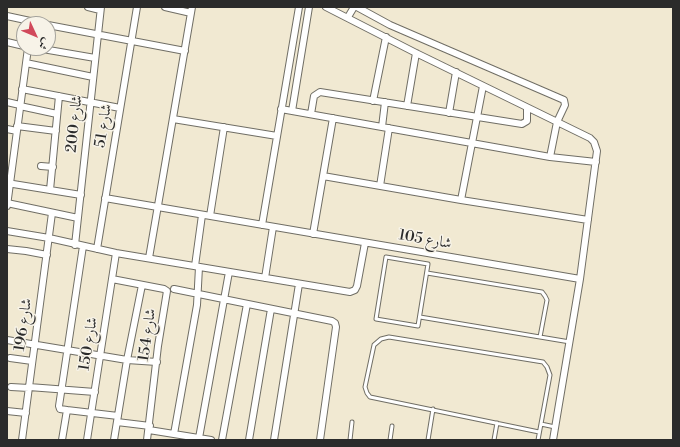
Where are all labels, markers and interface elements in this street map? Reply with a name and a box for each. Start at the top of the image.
north arrow [16,16,56,56]
text: ش [35,35,53,52]
street label: شارع 200 [63,94,87,154]
street label: شارع 51 [92,103,116,149]
street label: شارع 105 [397,227,453,253]
street label: شارع 196 [11,297,37,353]
street label: شارع 154 [135,307,161,363]
street label: شارع 150 [76,316,102,372]

